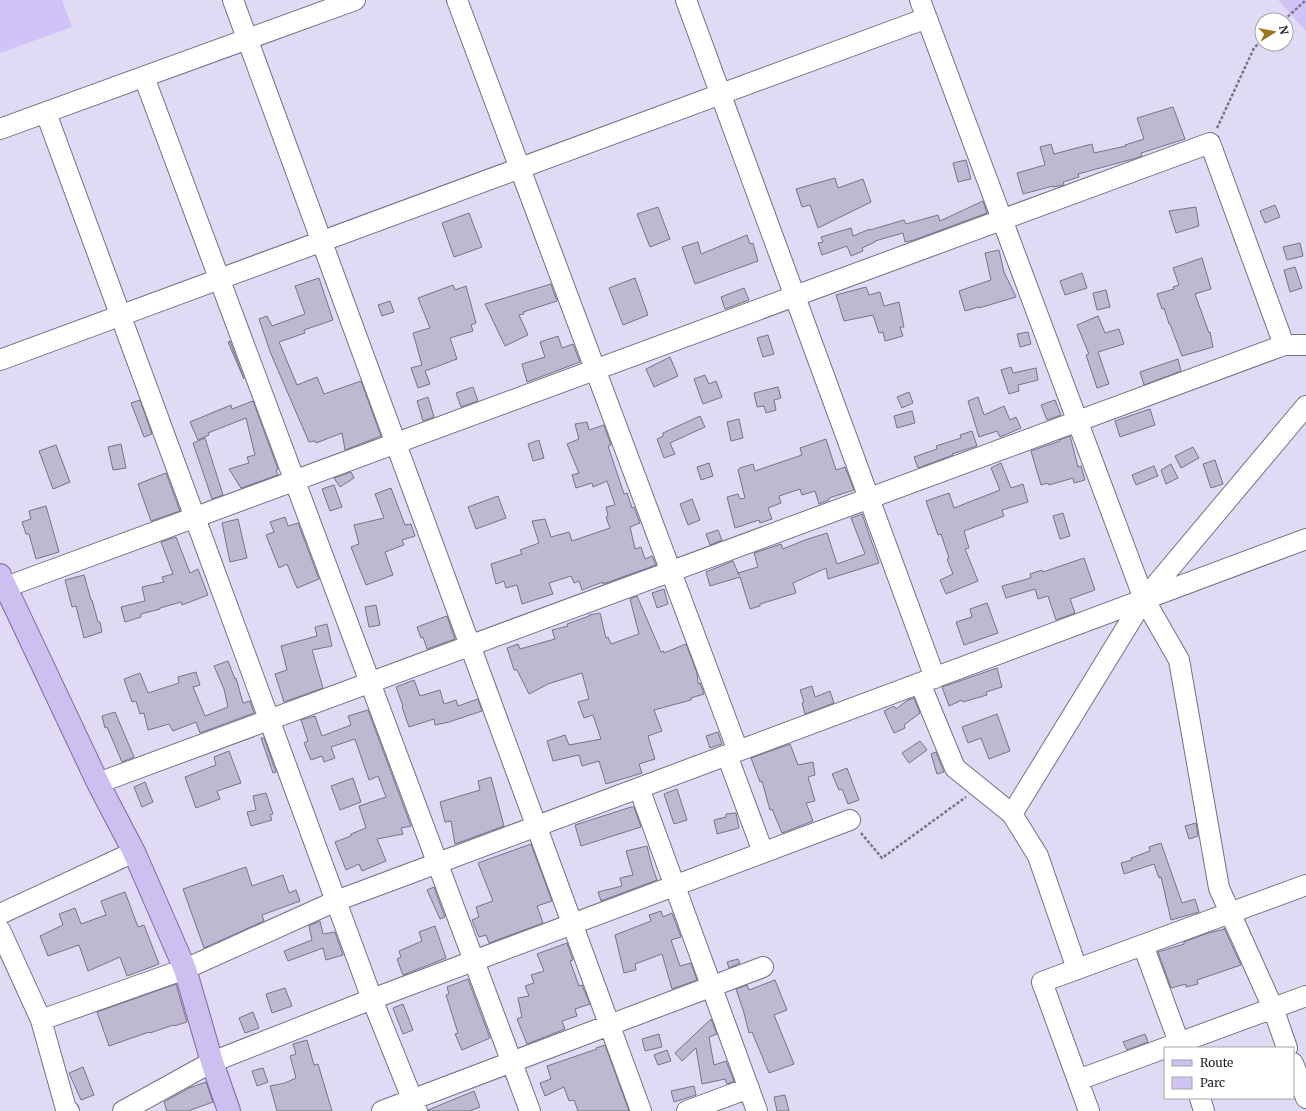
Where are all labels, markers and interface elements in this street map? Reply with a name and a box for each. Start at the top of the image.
north arrow [1254,12,1294,52]
text: N [1276,24,1292,36]
legend [1164,1047,1294,1099]
text: Route [1200,1055,1233,1070]
text: Parc [1200,1075,1225,1090]

